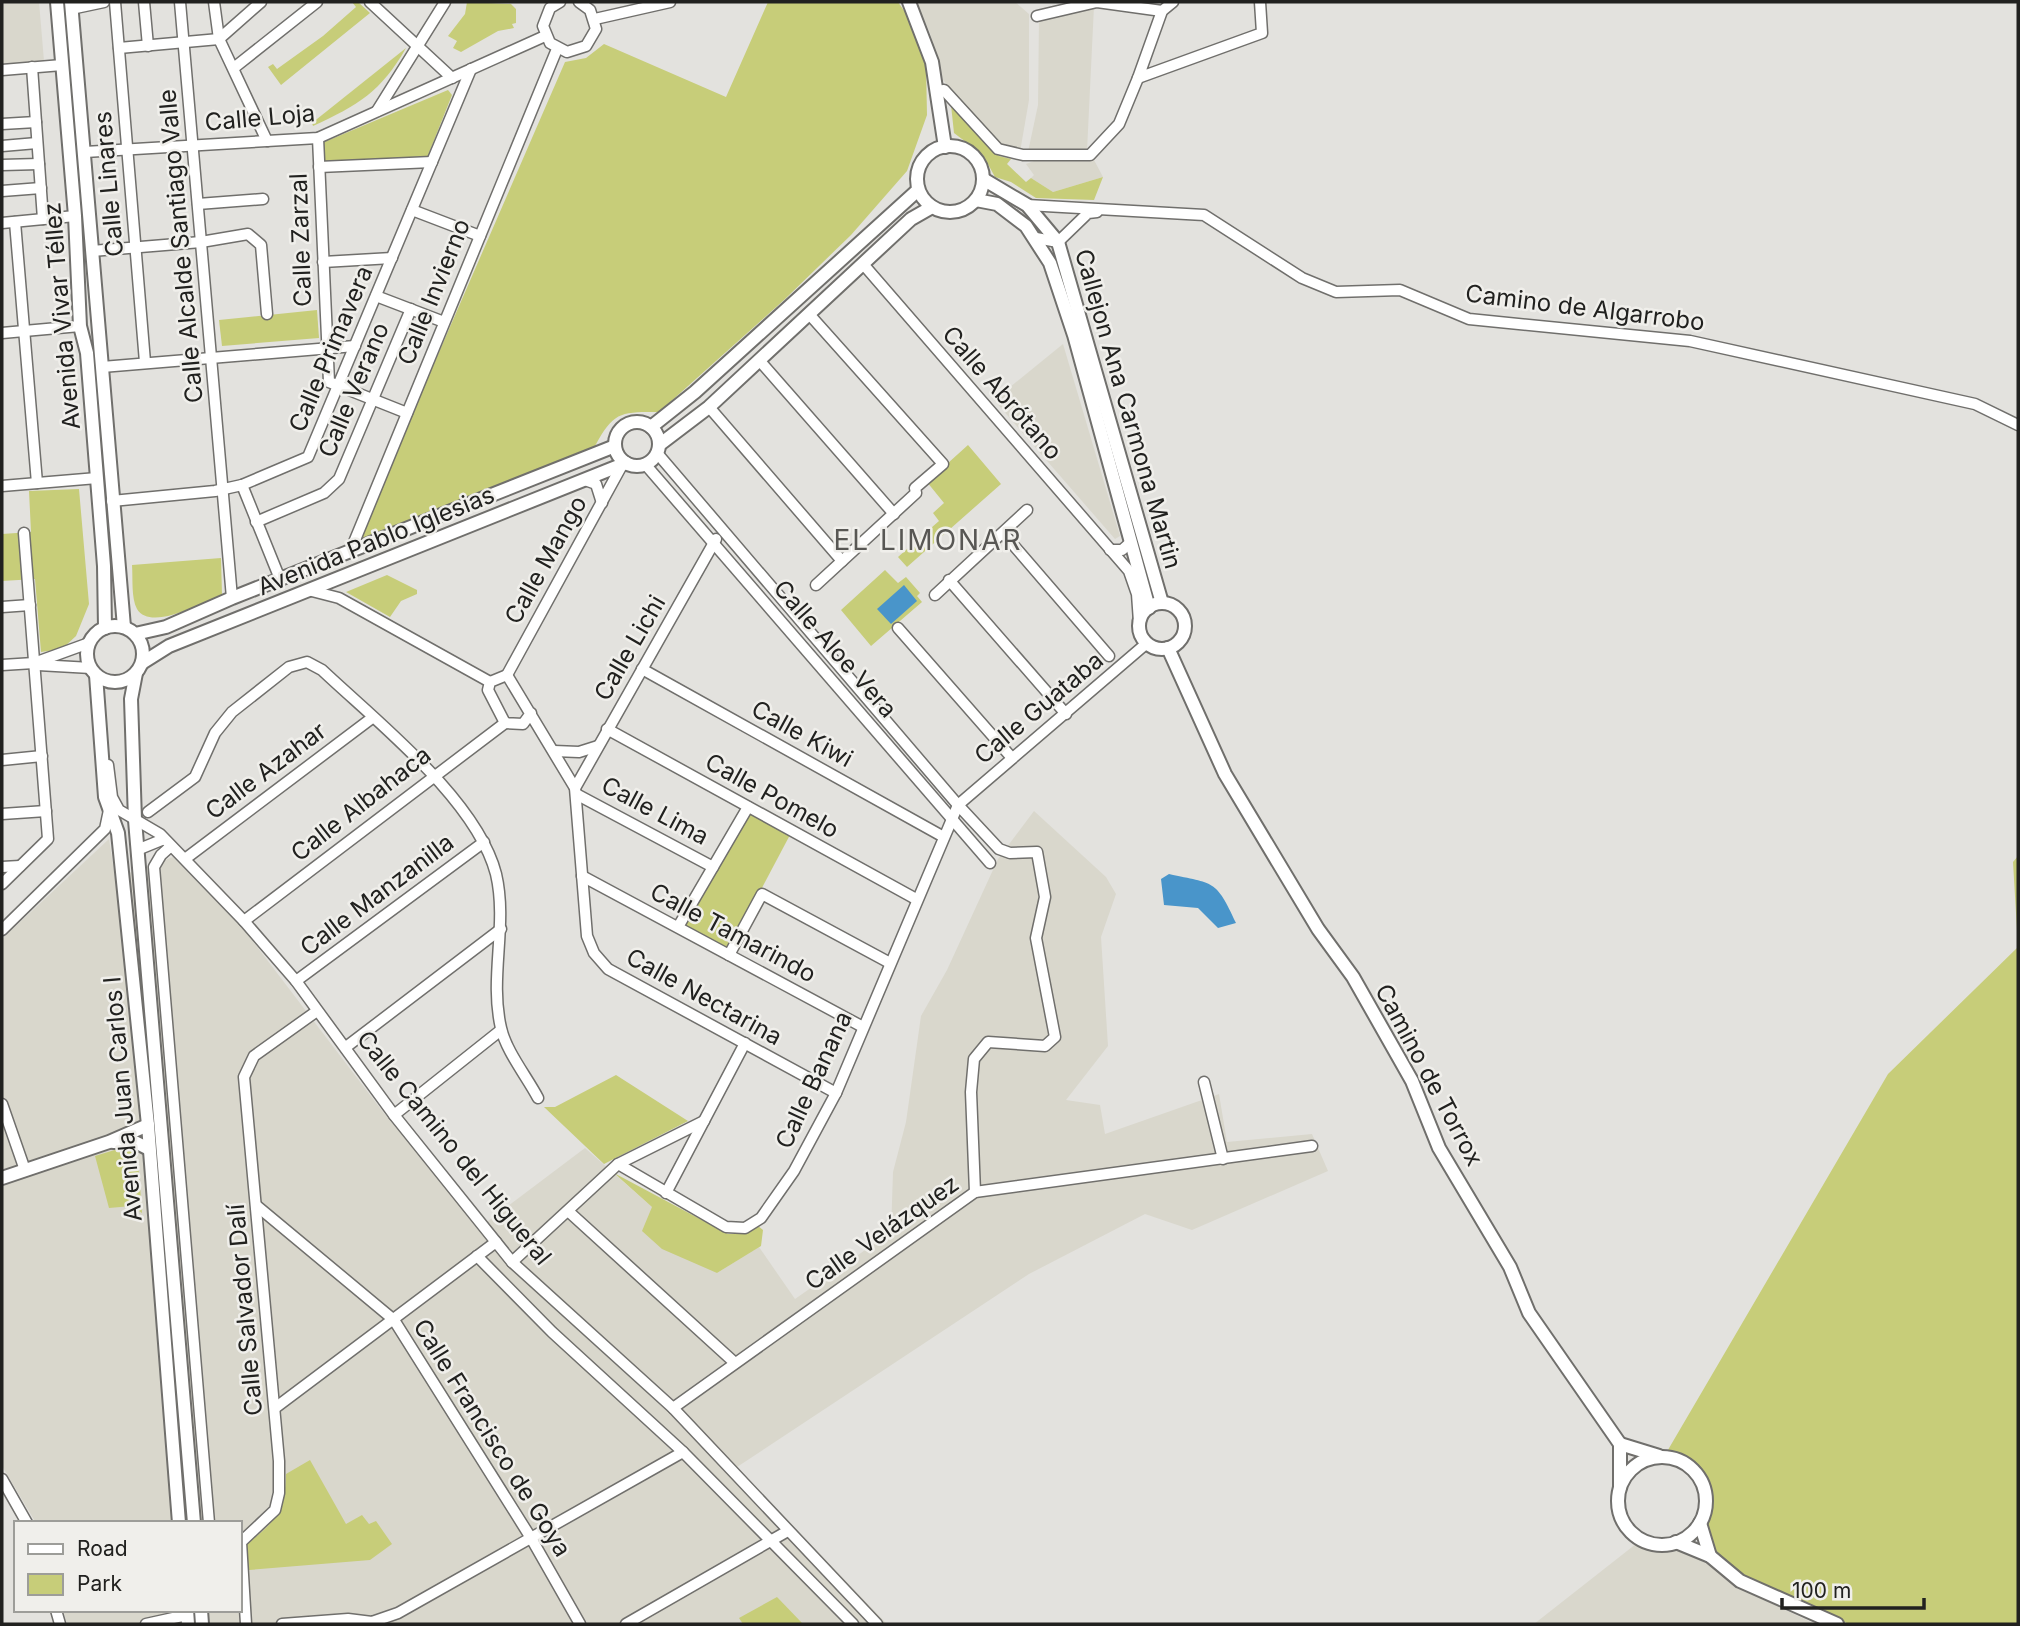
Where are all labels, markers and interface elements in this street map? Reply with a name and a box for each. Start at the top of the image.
street label: Calle Alcalde Santiago Valle [152,88,209,404]
street label: Calle Loja [204,98,316,137]
street label: Calle Linares [88,110,129,258]
street label: Calle Zarzal [284,173,317,307]
street label: Avenida Vivar Téllez [37,201,86,431]
street label: Calle Invierno [391,215,476,369]
street label: Callejon Ana Carmona Martin [1069,246,1188,572]
street label: Calle Primavera [282,261,379,436]
street label: Camino de Algarrobo [1464,278,1706,337]
street label: Calle Verano [312,318,395,462]
street label: Calle Abrótano [936,320,1068,465]
street label: Avenida Pablo Iglesias [253,480,498,601]
street label: Calle Mango [499,491,593,629]
district label: EL LIMONAR [833,523,1023,557]
street label: Calle Aloe Vera [768,574,903,723]
street label: Calle Lichi [588,590,671,705]
street label: Calle Guataba [969,645,1109,770]
street label: Calle Kiwi [747,694,858,773]
street label: Calle Azahar [200,716,332,825]
street label: Calle Albahaca [285,740,436,867]
street label: Calle Pomelo [700,747,844,844]
street label: Calle Lima [597,770,714,851]
street label: Calle Manzanilla [294,827,459,962]
street label: Calle Tamarindo [645,877,821,988]
street label: Calle Nectarina [621,942,787,1051]
street label: Avenida Juan Carlos I [97,975,148,1223]
street label: Camino de Torrox [1369,979,1490,1171]
street label: Calle Banana [769,1007,858,1153]
street label: Calle Camino del Higueral [351,1025,558,1271]
street label: Calle Velázquez [799,1169,964,1296]
street label: Calle Salvador Dalí [221,1203,268,1417]
street label: Calle Francisco de Goya [407,1314,578,1562]
legend [14,1521,242,1612]
text: Road [77,1536,128,1561]
scale bar [1782,1566,1924,1610]
text: Park [77,1571,122,1596]
text: 100 m [1792,1578,1851,1603]

